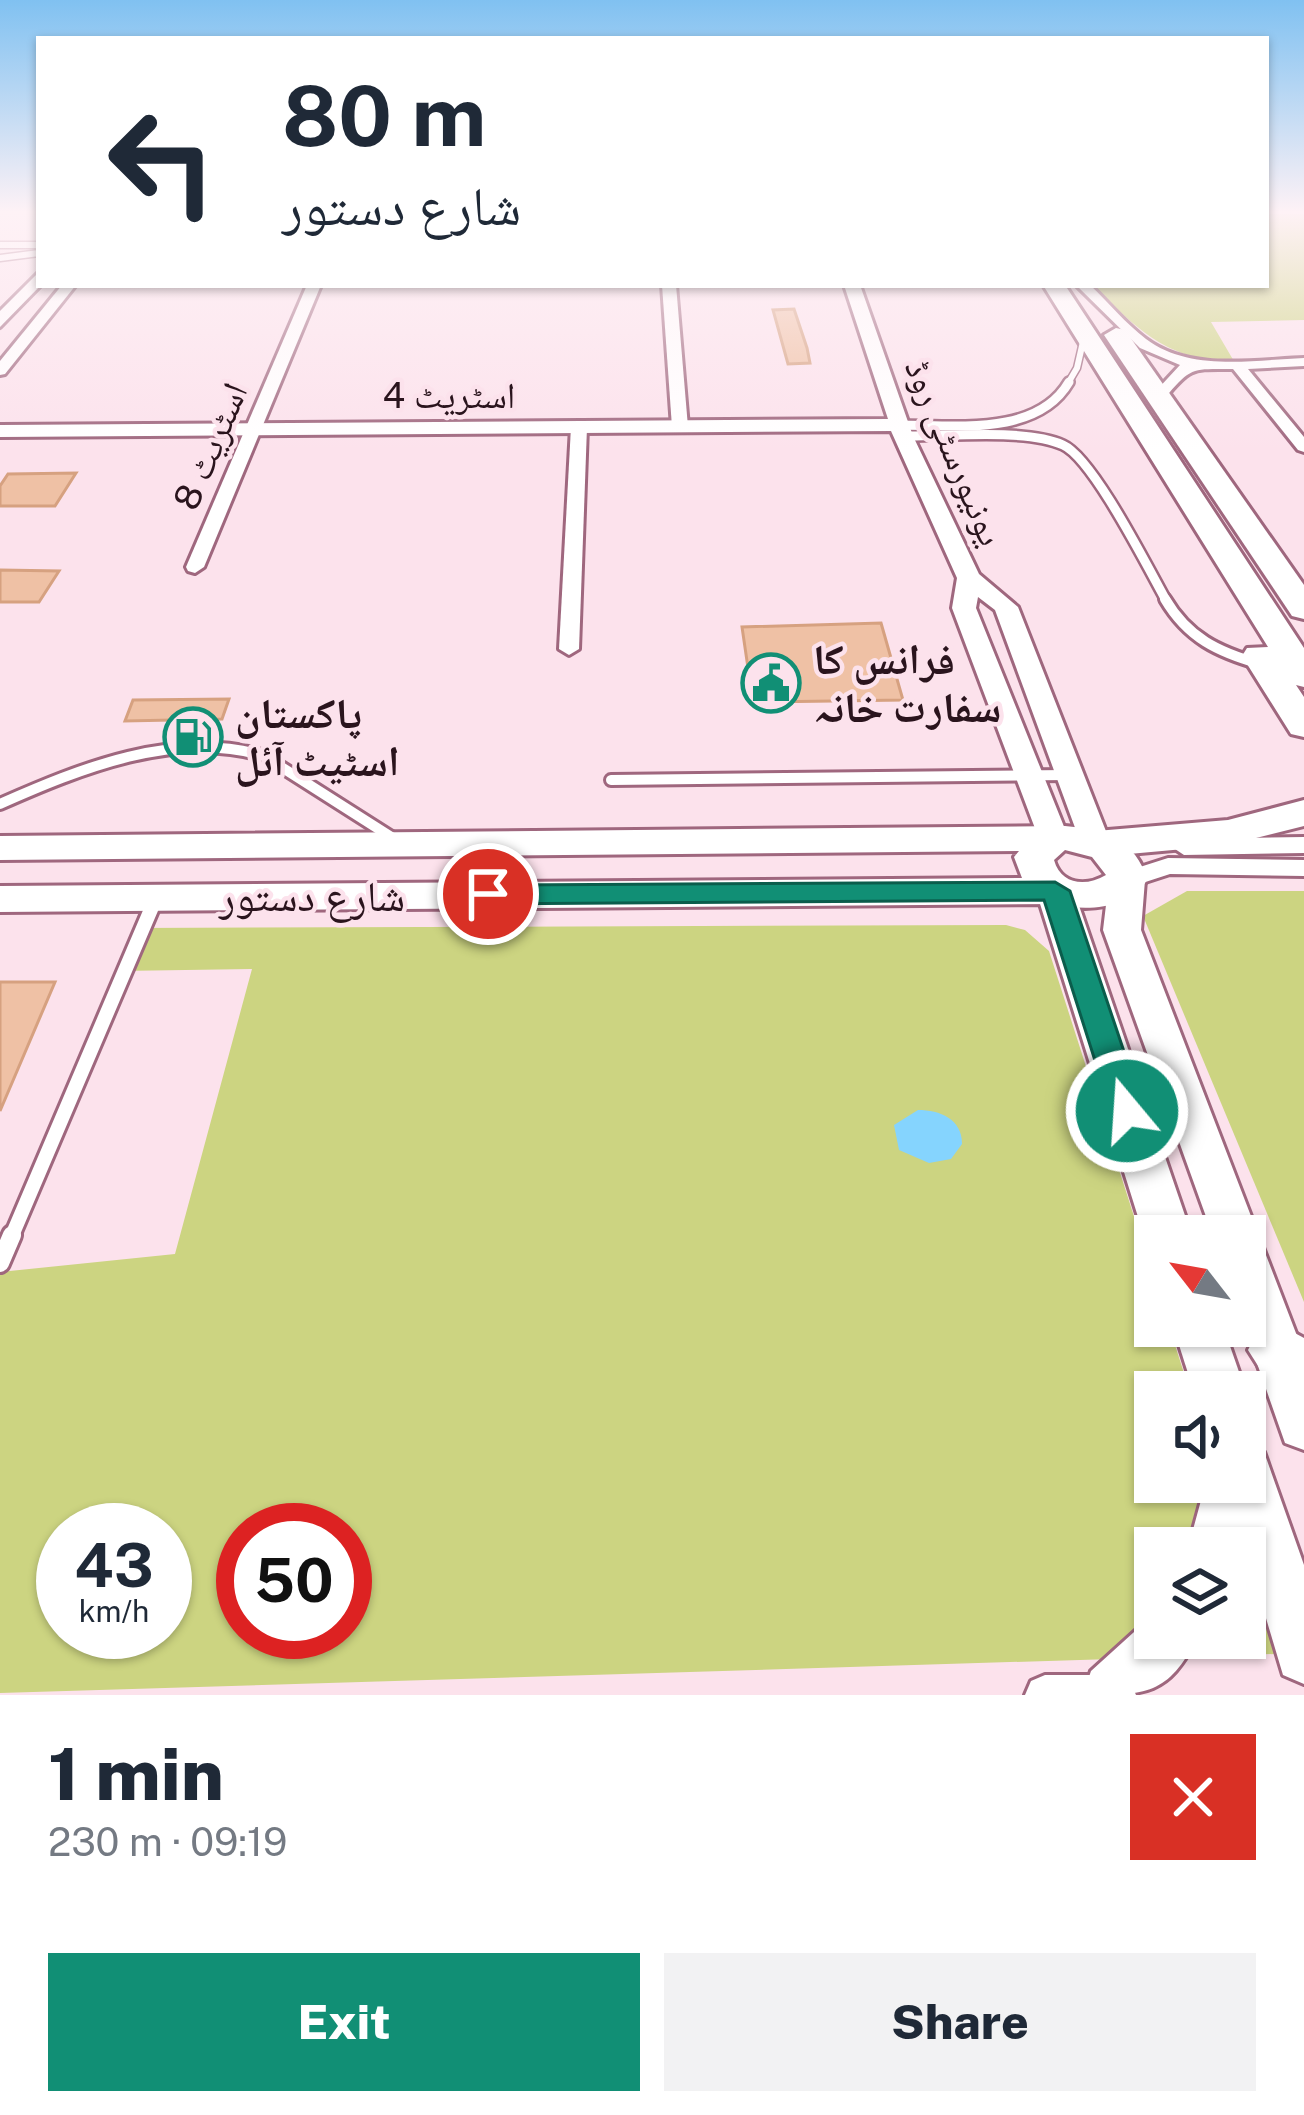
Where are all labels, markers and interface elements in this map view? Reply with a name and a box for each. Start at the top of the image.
text: 80 m [282,66,486,165]
icon: left [84,84,240,240]
text: شارع دستور [282,174,521,237]
street label: یونیورسٹی روڈ [896,352,1013,552]
street label: اسٹریٹ 4 [383,374,515,416]
street label: اسٹریٹ 8 [165,376,255,516]
place label: فرانس کا سفارت خانہ [813,634,1001,731]
public building icon: فرانس کا سفارت خانہ [740,652,802,714]
place label: پاکستان اسٹیٹ آئل [235,688,400,787]
fuel station icon: پاکستان اسٹیٹ آئل [162,706,224,768]
pin [437,843,539,945]
icon: arrive [455,861,521,927]
street label: شارع دستور [218,871,405,923]
position arrow [1064,1048,1190,1174]
north arrow [1134,1215,1266,1347]
map controls [1134,1215,1266,1659]
button: sound [1134,1371,1266,1503]
speed limit sign: 50 [216,1503,372,1659]
button: layers [1134,1527,1266,1659]
text: 43 [74,1530,154,1601]
text: km/h [79,1593,149,1629]
text: 1 min [48,1732,224,1816]
button: close [1130,1734,1256,1860]
text: 230 m · 09:19 [48,1819,287,1865]
button: Exit [48,1953,640,2091]
button: Share [664,1953,1256,2091]

